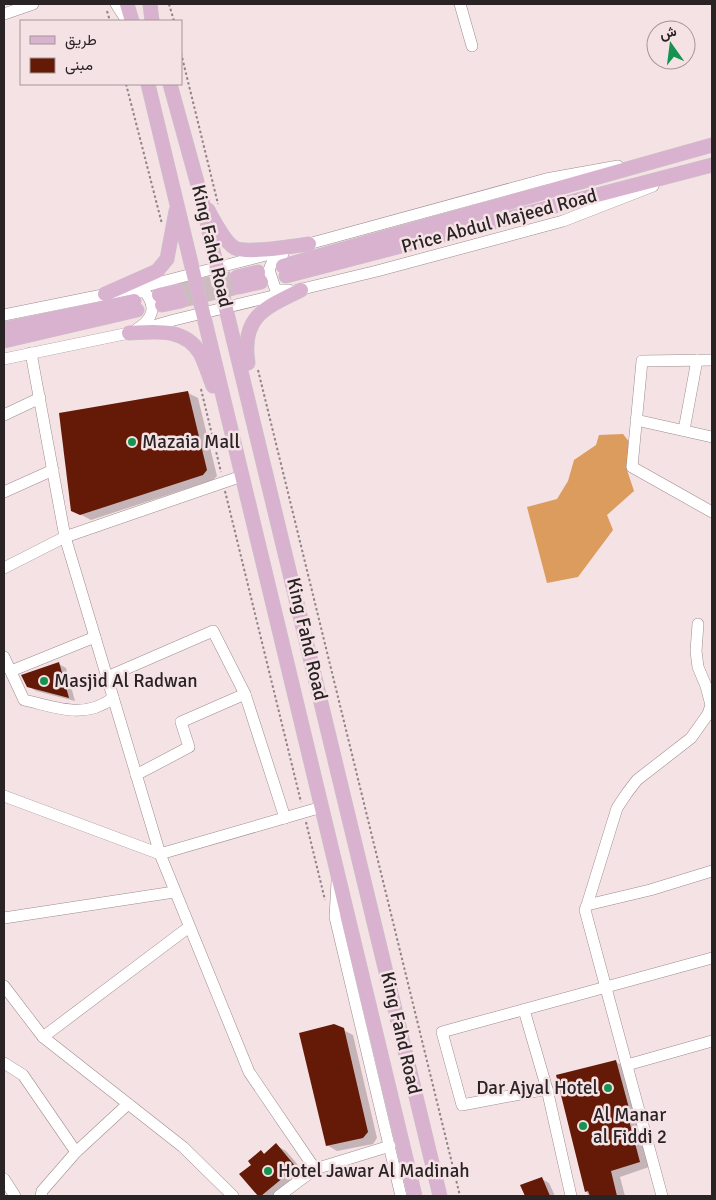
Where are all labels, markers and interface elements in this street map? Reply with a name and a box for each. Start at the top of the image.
legend [20,20,182,85]
north arrow [646,20,696,70]
text: ش [658,23,678,43]
text: طريق [65,31,97,50]
text: مبنى [65,56,93,75]
street label: King Fahd Road [186,182,238,310]
street label: Price Abdul Majeed Road [399,183,599,259]
place label: Mazaia Mall [142,430,240,454]
marker: Mazaia Mall [126,436,138,448]
street label: King Fahd Road [281,575,333,703]
place label: Masjid Al Radwan [54,669,198,693]
marker: Masjid Al Radwan [38,675,50,687]
street label: King Fahd Road [375,969,427,1097]
place label: Dar Ajyal Hotel [476,1076,598,1100]
marker: Dar Ajyal Hotel [602,1082,614,1094]
place label: Al Manar al Fiddi 2 [593,1103,667,1149]
marker: Al Manar al Fiddi 2 [577,1120,589,1132]
place label: Hotel Jawar Al Madinah [278,1159,470,1183]
marker: Hotel Jawar Al Madinah [262,1165,274,1177]

